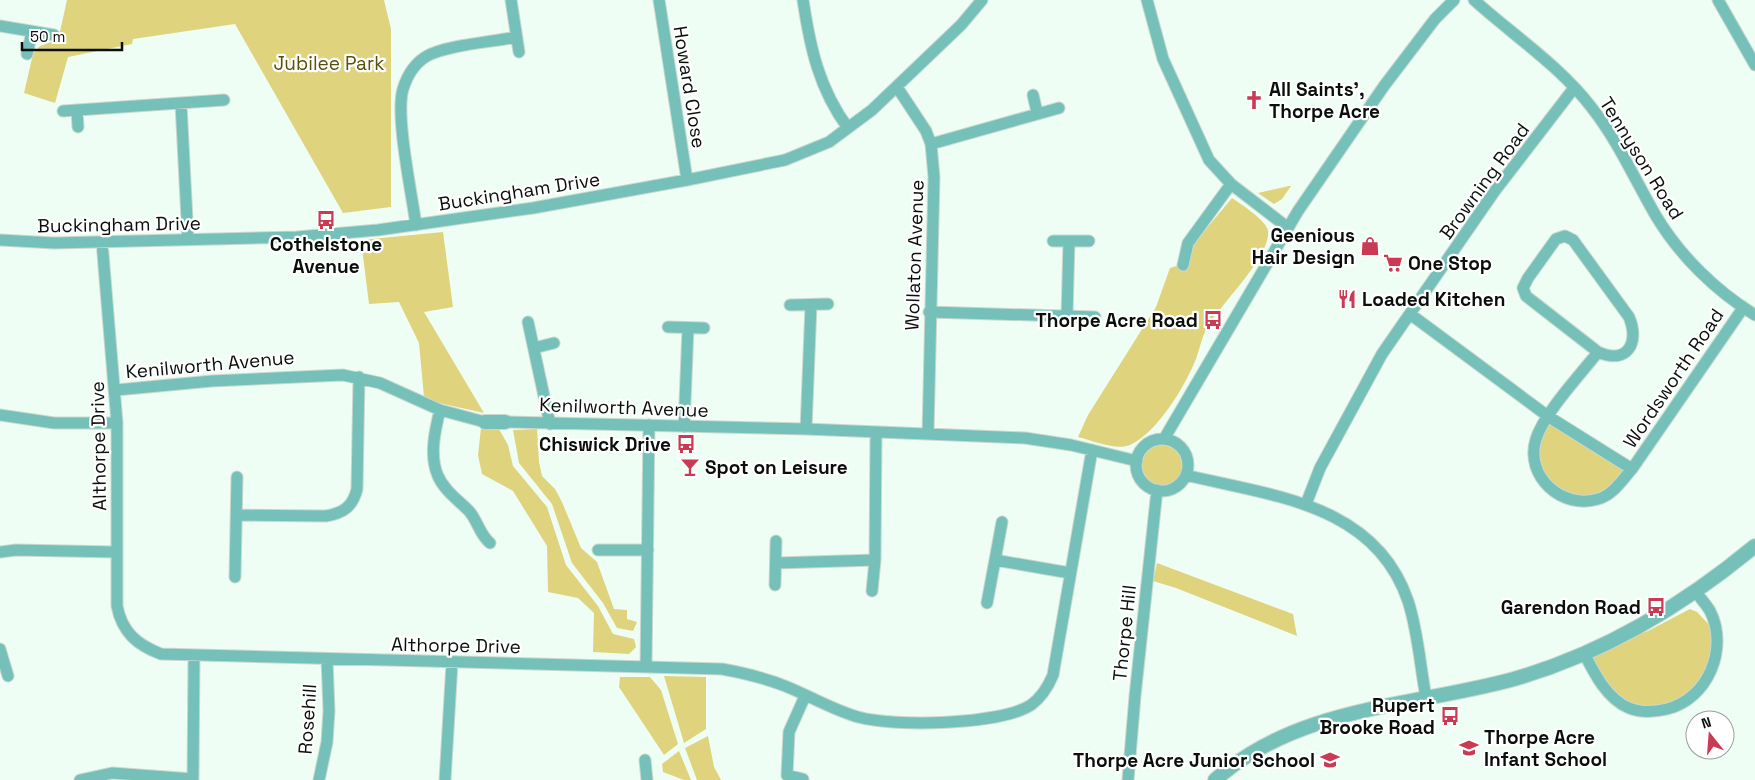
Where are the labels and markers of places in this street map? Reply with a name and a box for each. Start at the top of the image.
place label: All Saints', Thorpe Acre [1269,77,1380,124]
church icon: All Saints', Thorpe Acre [1243,89,1265,111]
bus stop icon: Cothelstone Avenue [315,209,337,231]
place label: Geenious Hair Design [1252,223,1355,270]
place label: Cothelstone Avenue [270,232,382,279]
shop icon: Geenious Hair Design [1359,235,1381,257]
place label: One Stop [1408,251,1492,276]
supermarket icon: One Stop [1382,252,1404,274]
place label: Loaded Kitchen [1362,287,1506,312]
restaurant icon: Loaded Kitchen [1336,288,1358,310]
place label: Thorpe Acre Road [1036,308,1198,333]
bus stop icon: Thorpe Acre Road [1202,309,1224,331]
place label: Chiswick Drive [539,432,671,457]
bus stop icon: Chiswick Drive [675,433,697,455]
place label: Spot on Leisure [705,455,848,480]
bar icon: Spot on Leisure [679,456,701,478]
place label: Garendon Road [1501,595,1641,620]
bus stop icon: Garendon Road [1645,596,1667,618]
place label: Rupert Brooke Road [1319,693,1435,740]
bus stop icon: Rupert Brooke Road [1439,705,1461,727]
place label: Thorpe Acre Infant School [1484,725,1607,772]
school or university icon: Thorpe Acre Infant School [1458,737,1480,759]
place label: Thorpe Acre Junior School [1073,748,1315,773]
school or university icon: Thorpe Acre Junior School [1319,749,1341,771]

